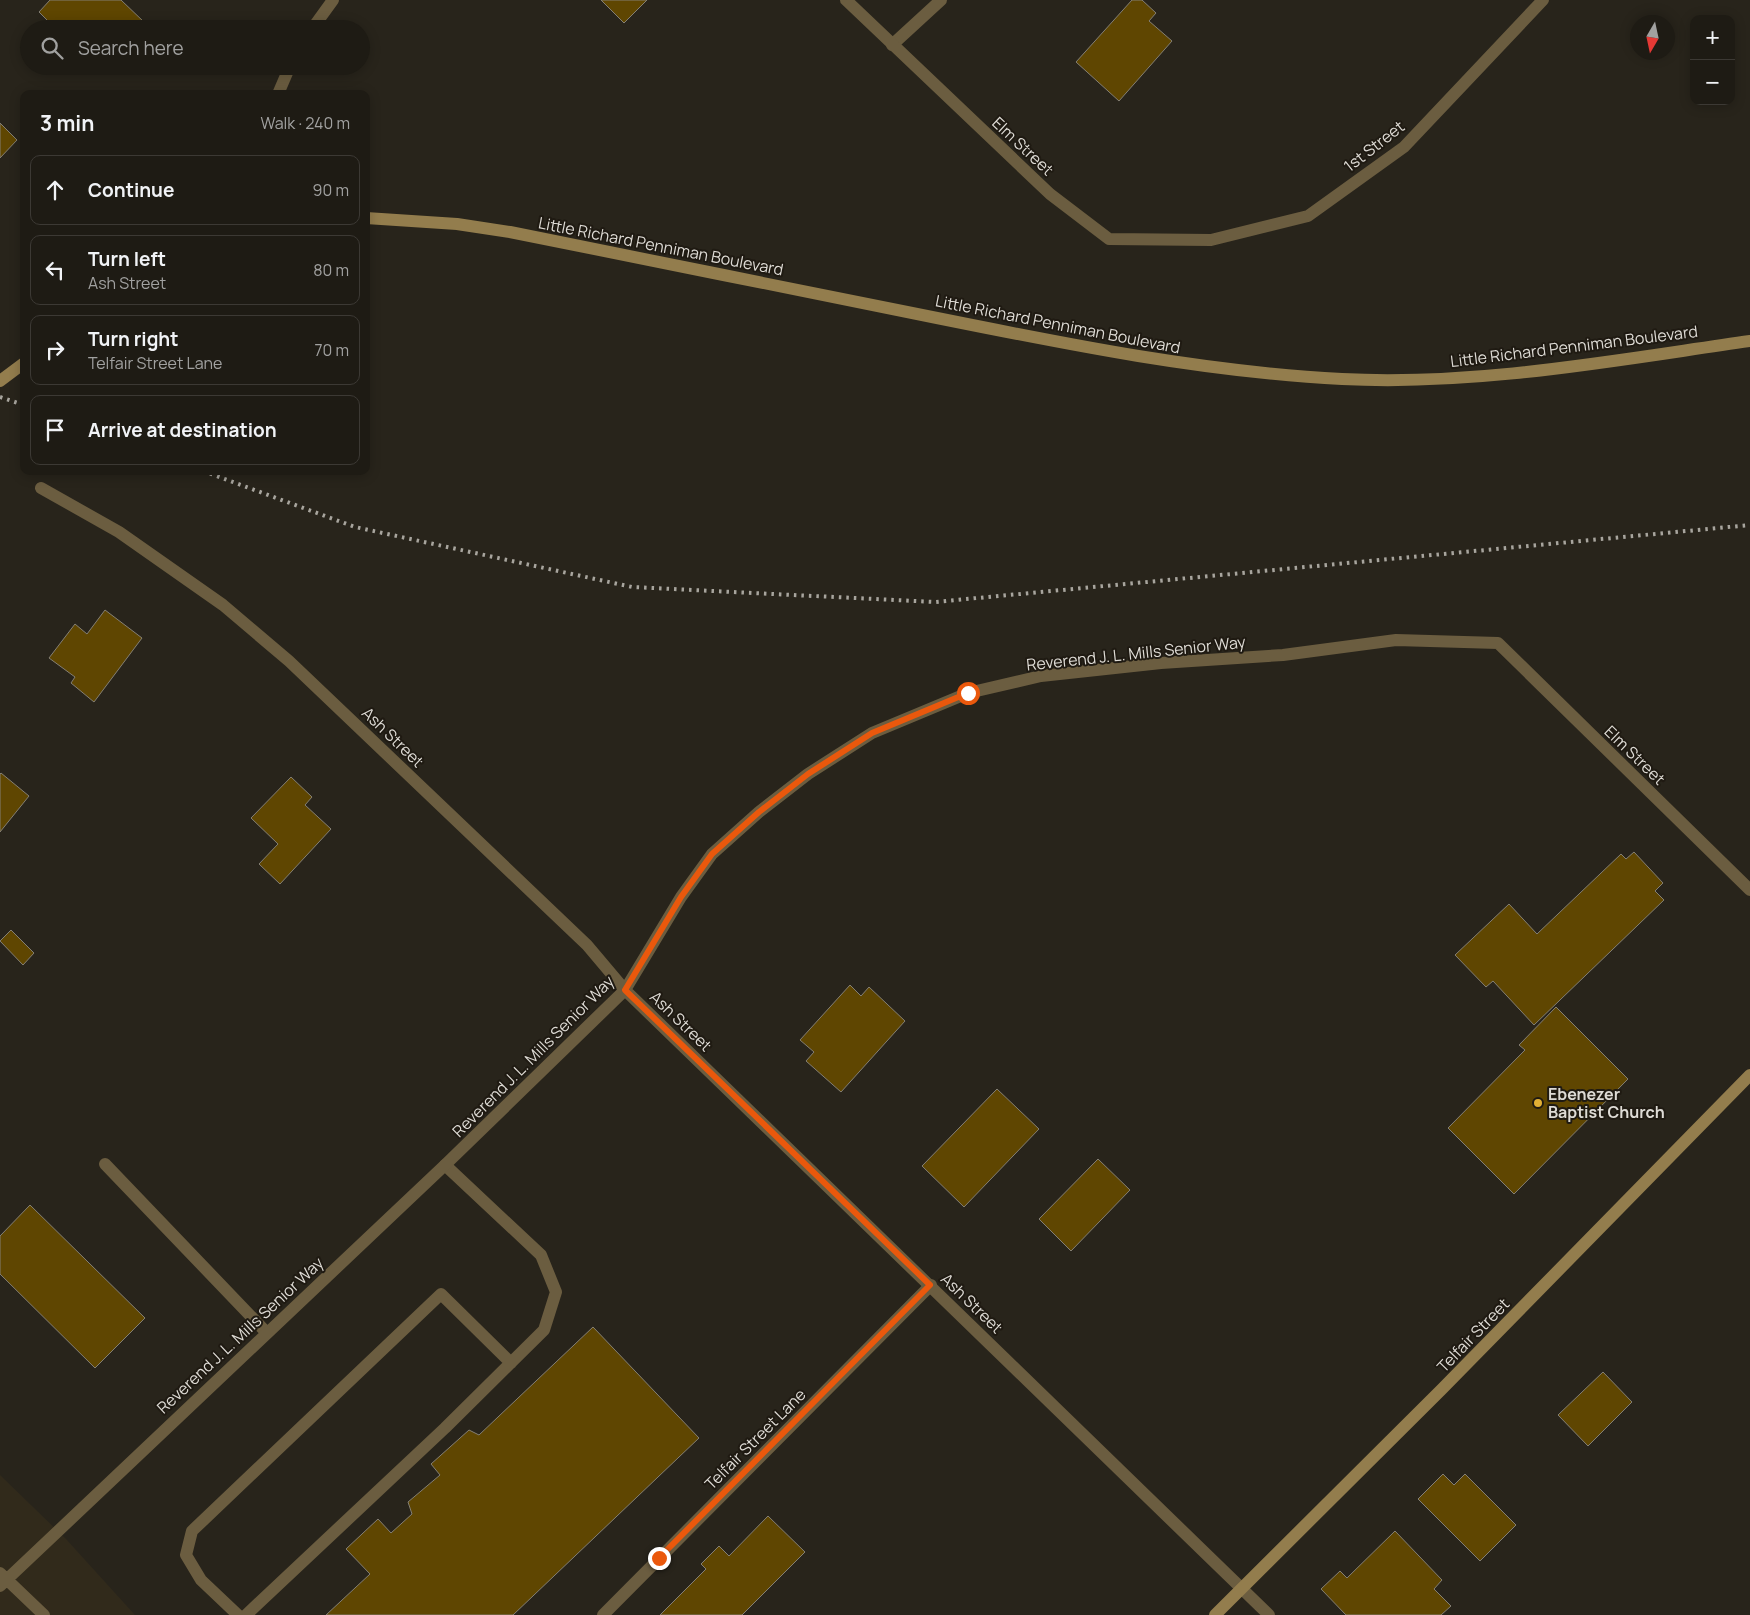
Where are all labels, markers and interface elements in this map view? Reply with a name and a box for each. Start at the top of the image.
north arrow [1630,15,1675,60]
map controls [1690,15,1735,105]
button: + [1690,15,1735,60]
search box [20,20,370,75]
icon: search [38,34,66,62]
text: Search here [78,35,184,61]
button: − [1690,60,1735,105]
text: 3 min [40,109,94,137]
text: Walk · 240 m [260,112,350,134]
street label: Elm Street [987,112,1059,180]
street label: 1st Street [1339,115,1409,177]
icon: ahead [41,176,69,204]
text: Continue [88,177,174,203]
text: 90 m [313,179,349,201]
street label: Little Richard Penniman Boulevard [537,211,785,281]
text: Turn left [88,246,166,272]
icon: left [41,256,69,284]
text: 80 m [313,259,349,281]
text: Ash Street [88,272,166,294]
street label: Little Richard Penniman Boulevard [934,289,1182,359]
street label: Little Richard Penniman Boulevard [1449,320,1699,372]
text: Turn right [88,326,178,352]
icon: right [41,336,69,364]
text: 70 m [314,339,349,361]
text: Telfair Street Lane [88,352,222,374]
icon: arrive [41,416,69,444]
text: Arrive at destination [88,417,277,443]
street label: Reverend J. L. Mills Senior Way [1025,630,1247,675]
route start [957,682,980,705]
street label: Ash Street [357,702,429,772]
street label: Elm Street [1600,720,1670,790]
street label: Reverend J. L. Mills Senior Way [447,970,619,1142]
street label: Ash Street [645,986,717,1056]
place label: Ebenezer Baptist Church [1548,1083,1665,1123]
marker: Ebenezer Baptist Church [1532,1097,1544,1109]
street label: Reverend J. L. Mills Senior Way [152,1251,329,1418]
street label: Ash Street [936,1268,1008,1338]
street label: Telfair Street [1432,1293,1514,1377]
street label: Telfair Street Lane [700,1384,810,1494]
route end [648,1547,671,1570]

